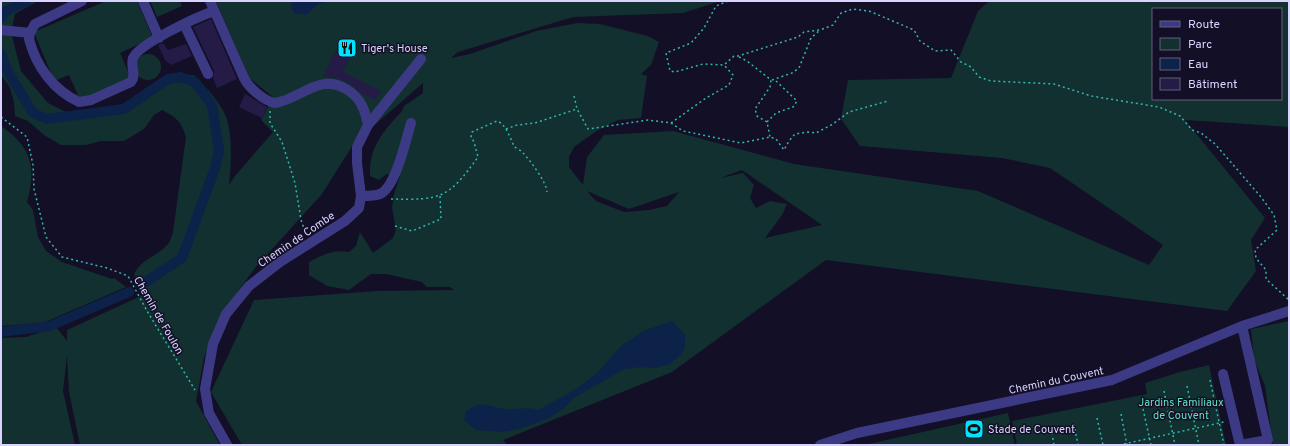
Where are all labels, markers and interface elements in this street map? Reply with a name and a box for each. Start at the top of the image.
legend [1152,8,1282,100]
text: Route [1188,17,1220,33]
restaurant icon: Tiger's House [336,37,358,59]
text: Parc [1188,37,1212,53]
place label: Tiger's House [361,42,428,56]
text: Eau [1188,57,1208,73]
text: Bâtiment [1188,77,1238,93]
street label: Chemin de Combe [255,209,338,271]
street label: Chemin de Foulon [130,274,186,357]
street label: Chemin du Couvent [1007,364,1105,398]
park label: Jardins Familiaux de Couvent [1138,396,1224,423]
sports icon: Stade de Couvent [963,418,985,440]
place label: Stade de Couvent [988,423,1075,437]

